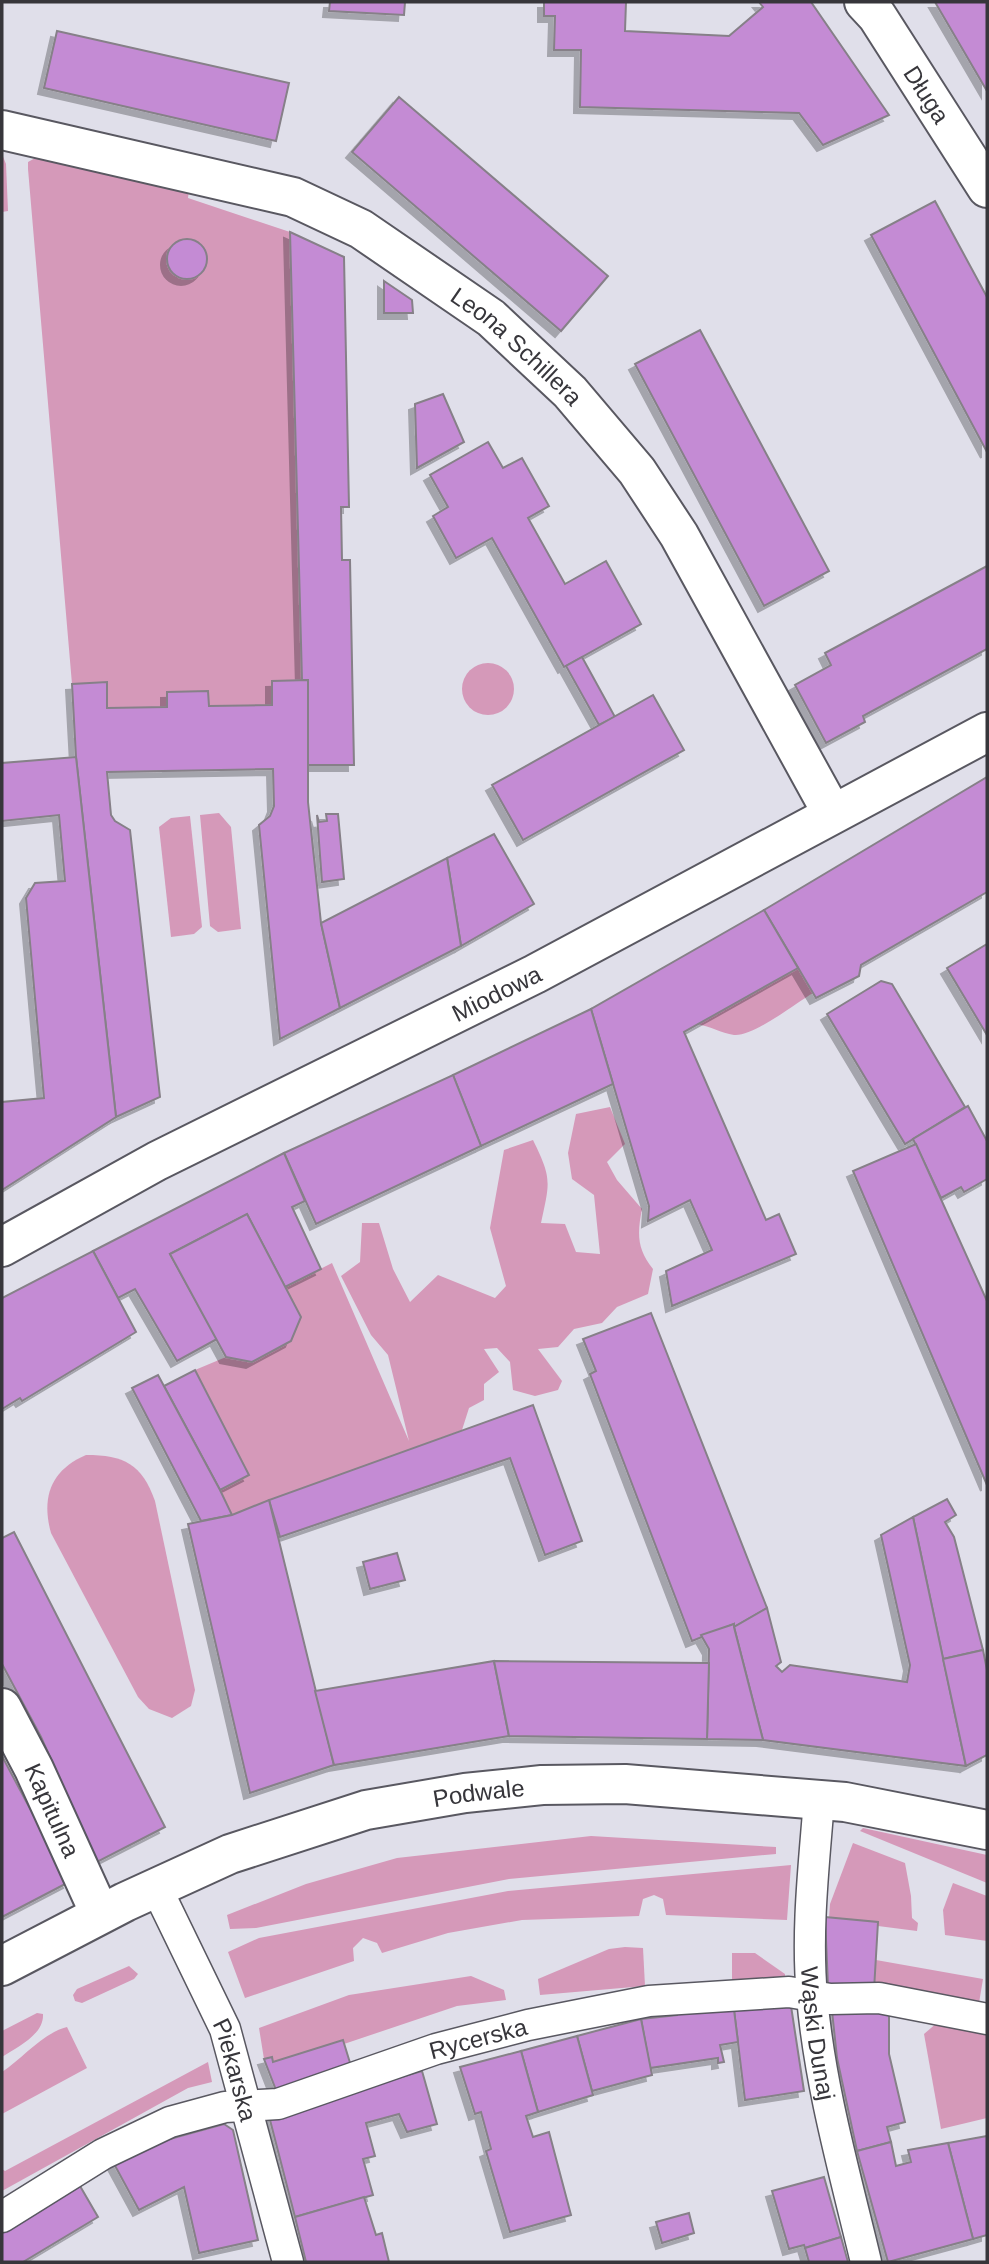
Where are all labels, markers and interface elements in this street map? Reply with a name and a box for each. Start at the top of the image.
street label: Długa [899,61,956,129]
street label: Leona Schillera [446,281,589,411]
street label: Miodowa [447,959,546,1026]
street label: Kapitulna [20,1759,86,1862]
street label: Podwale [431,1773,526,1812]
street label: Wąski Dunaj [797,1966,841,2102]
street label: Rycerska [426,2012,530,2064]
street label: Piekarska [208,2014,263,2125]

